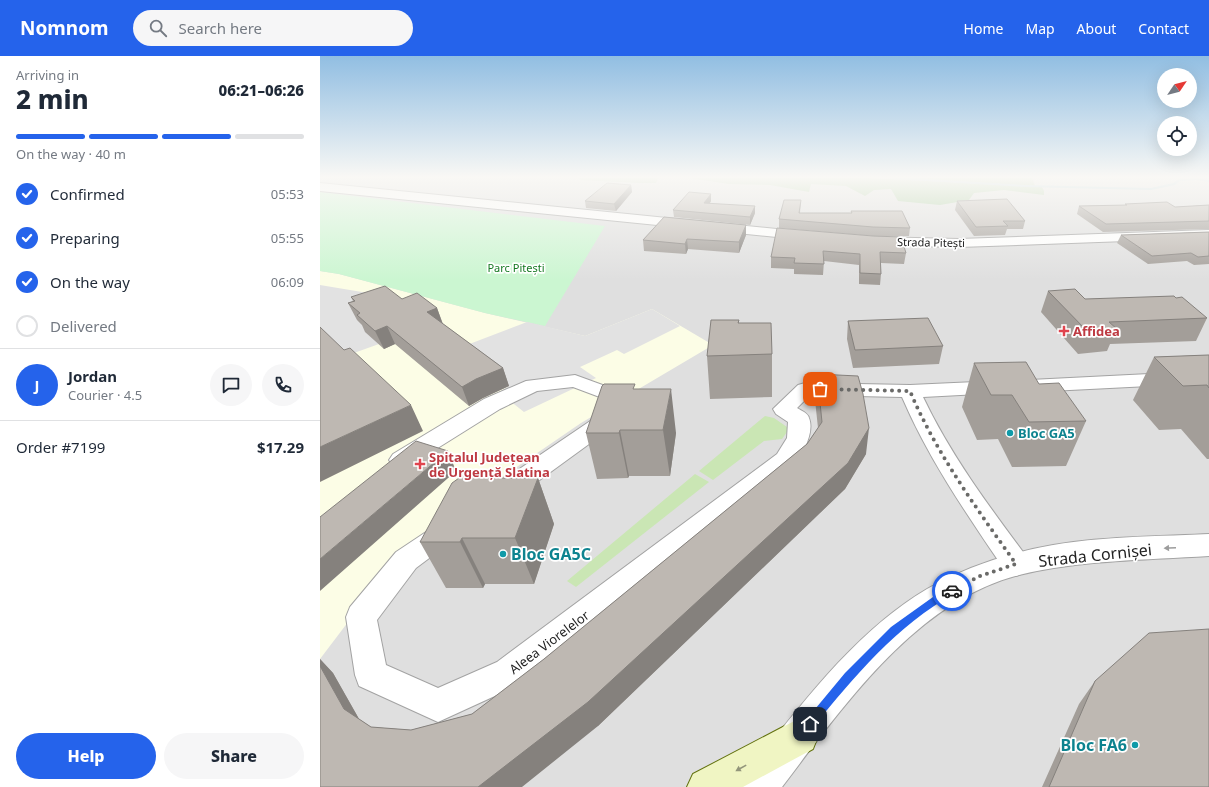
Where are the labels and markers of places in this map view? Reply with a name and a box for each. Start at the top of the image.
place label: Affidea [1073,322,1120,340]
marker: Affidea [1058,325,1070,337]
pin [803,372,837,406]
place label: Bloc GA5 [1018,424,1075,442]
marker: Bloc GA5 [1005,428,1015,438]
place label: Spitalul Județean de Urgență Slatina [429,448,550,481]
marker: Spitalul Județean de Urgență Slatina [414,458,426,470]
place label: Bloc GA5C [511,543,591,565]
marker: Bloc GA5C [498,549,508,559]
pin [793,707,827,741]
place label: Bloc FA6 [1060,734,1127,756]
marker: Bloc FA6 [1130,740,1140,750]

